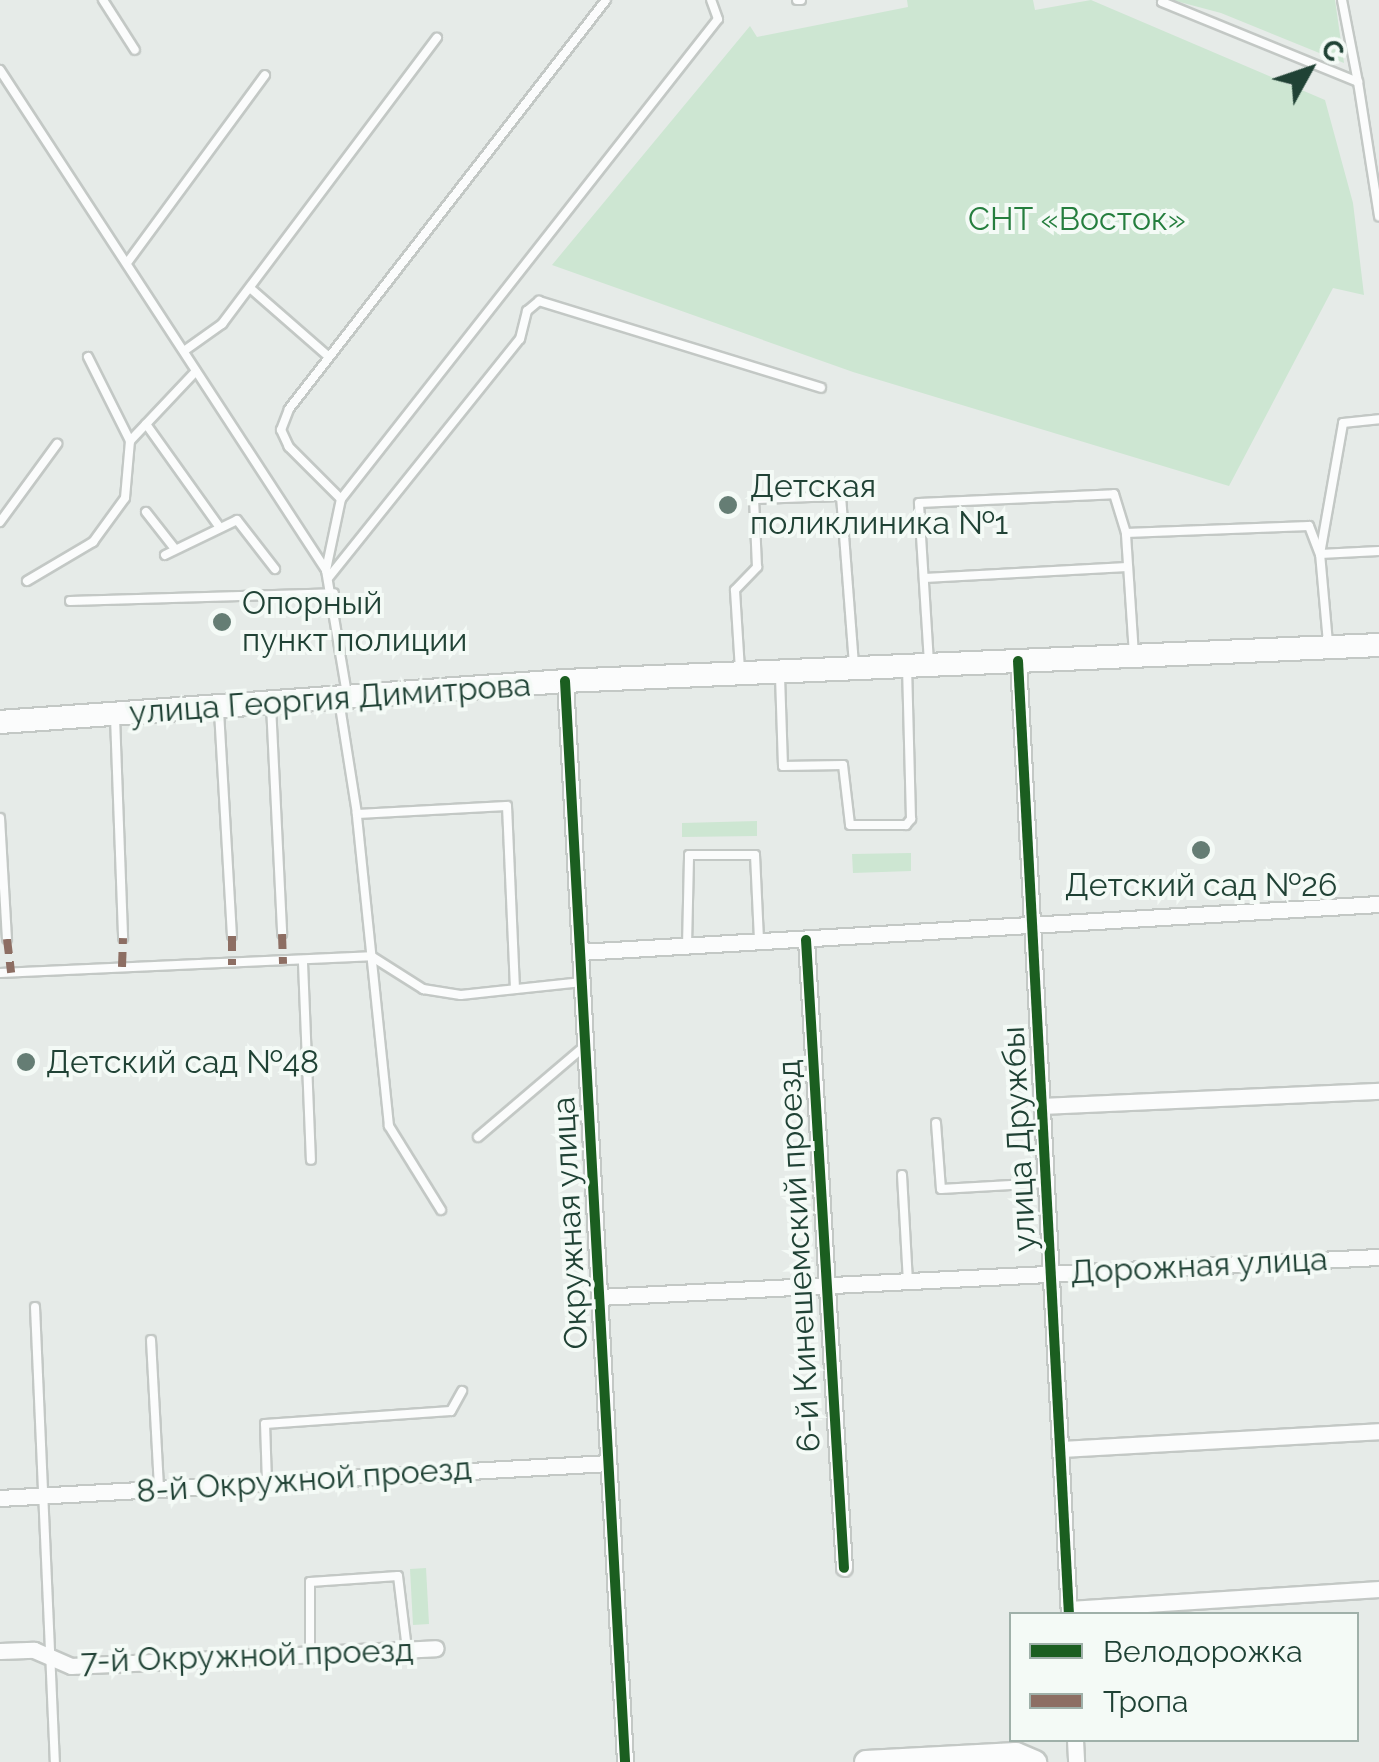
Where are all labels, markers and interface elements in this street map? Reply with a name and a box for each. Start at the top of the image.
north arrow [1259,20,1359,120]
text: С [1314,32,1351,68]
park label: СНТ «Восток» [968,200,1186,238]
place label: Детская поликлиника №1 [750,468,1008,543]
marker: Детская поликлиника №1 [715,492,741,518]
place label: Опорный пункт полиции [242,585,467,660]
marker: Опорный пункт полиции [211,611,233,633]
street label: улица Георгия Димитрова [128,666,532,732]
marker: Детский сад №26 [1190,839,1212,861]
place label: Детский сад №26 [1065,866,1337,904]
street label: улица Дружбы [994,1025,1044,1253]
place label: Детский сад №48 [46,1043,319,1081]
marker: Детский сад №48 [15,1051,37,1073]
street label: 6-й Кинешемский проезд [770,1059,828,1453]
street label: Окружная улица [544,1095,596,1351]
street label: Дорожная улица [1069,1240,1329,1292]
street label: 8-й Окружной проезд [135,1449,473,1511]
legend [1009,1612,1359,1742]
street label: 7-й Окружной проезд [80,1631,414,1681]
text: Велодорожка [1103,1634,1303,1669]
text: Тропа [1103,1684,1188,1719]

